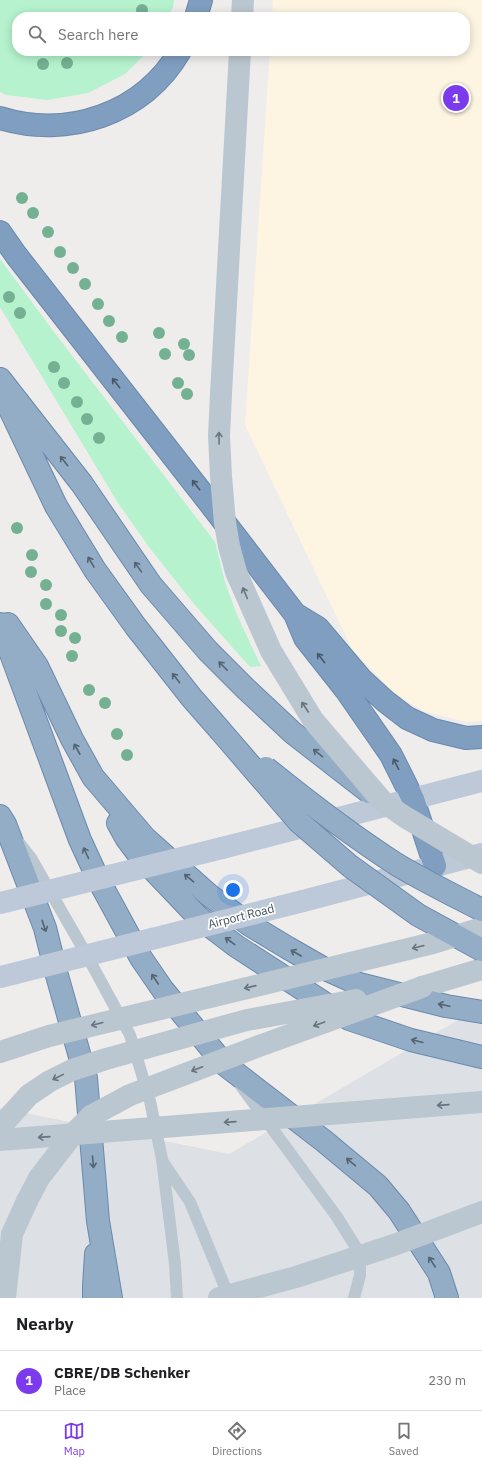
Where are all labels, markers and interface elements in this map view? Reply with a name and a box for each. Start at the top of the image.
search box [12,12,470,56]
icon: search [26,23,48,45]
text: Search here [58,25,138,44]
pin: 1 [443,83,469,113]
one-way arrow [111,378,120,389]
one-way arrow [215,432,223,445]
one-way arrow [59,455,68,466]
one-way arrow [192,480,200,491]
one-way arrow [86,556,94,568]
one-way arrow [134,561,142,572]
one-way arrow [240,587,248,599]
one-way arrow [316,653,325,664]
one-way arrow [218,661,227,671]
one-way arrow [172,673,181,683]
one-way arrow [301,702,309,713]
one-way arrow [73,743,81,755]
one-way arrow [313,749,324,758]
one-way arrow [392,758,399,770]
one-way arrow [82,847,89,859]
one-way arrow [184,874,195,883]
your location [223,880,243,900]
street label: Airport Road [206,901,276,931]
one-way arrow [41,919,48,932]
one-way arrow [224,937,235,945]
one-way arrow [411,943,424,951]
one-way arrow [290,948,302,956]
one-way arrow [151,973,159,984]
one-way arrow [244,984,257,991]
one-way arrow [437,1001,450,1009]
one-way arrow [91,1021,104,1028]
one-way arrow [314,1021,326,1029]
one-way arrow [411,1037,424,1045]
one-way arrow [192,1066,204,1074]
one-way arrow [53,1074,65,1081]
one-way arrow [437,1102,450,1109]
one-way arrow [224,1119,237,1126]
one-way arrow [38,1133,51,1140]
one-way arrow [89,1155,97,1168]
one-way arrow [345,1158,356,1167]
one-way arrow [428,1257,436,1268]
text: Nearby [16,1313,74,1335]
text: CBRE/DB Schenker [54,1363,190,1382]
text: 1 [25,1372,33,1389]
text: 230 m [428,1372,466,1389]
text: Place [54,1382,86,1399]
tab: Map [63,1420,85,1458]
tab: Directions [212,1420,262,1458]
tab: Saved [389,1420,419,1458]

